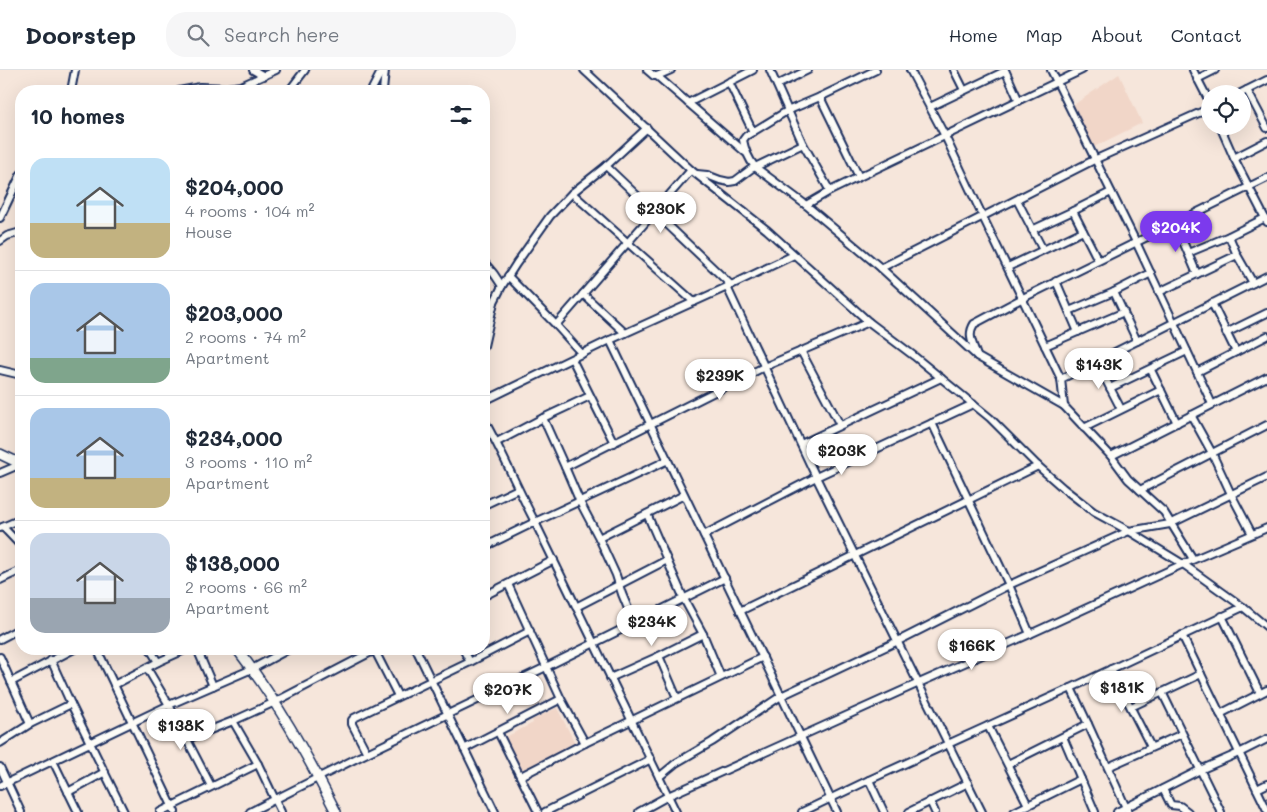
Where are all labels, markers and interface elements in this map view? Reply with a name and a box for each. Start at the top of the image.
search box [166,12,516,57]
text: Doorstep [25,19,136,50]
icon: search [184,21,212,49]
text: Search here [224,22,340,47]
text: Home [949,23,998,47]
text: Map [1026,23,1062,47]
text: About [1090,23,1143,47]
text: Contact [1171,23,1242,47]
map controls [1201,85,1251,135]
button: locate [1201,85,1251,135]
icon: filters [447,101,475,129]
text: 10 homes [30,102,125,129]
text: $204,000 [185,173,284,200]
icon: home [70,178,130,238]
pin: $230K [626,191,696,234]
text: $230K [636,197,686,218]
text: 4 rooms · 104 m² [185,200,315,221]
pin: $204K [1141,210,1211,253]
text: $204K [1151,216,1201,237]
text: House [185,221,232,242]
text: $203,000 [185,299,283,326]
icon: home [70,303,130,363]
text: 2 rooms · 74 m² [185,326,306,347]
text: Apartment [185,347,270,368]
pin: $143K [1064,348,1134,390]
text: $143K [1075,353,1123,374]
pin: $239K [685,358,755,401]
text: $239K [696,364,744,385]
text: $234,000 [185,424,283,451]
icon: home [70,428,130,488]
pin: $203K [807,434,877,476]
text: $203K [817,439,867,460]
text: 3 rooms · 110 m² [185,451,312,472]
text: Apartment [185,472,270,493]
text: $138,000 [185,549,280,576]
icon: home [70,553,130,613]
text: 2 rooms · 66 m² [185,576,307,597]
text: Apartment [185,597,270,618]
pin: $234K [617,604,687,647]
text: $234K [627,610,677,631]
pin: $166K [937,628,1007,671]
text: $166K [949,634,995,655]
pin: $181K [1087,670,1157,713]
pin: $207K [473,672,543,715]
text: $181K [1100,676,1144,697]
text: $207K [484,678,532,699]
pin: $138K [146,708,216,751]
text: $138K [157,714,205,735]

